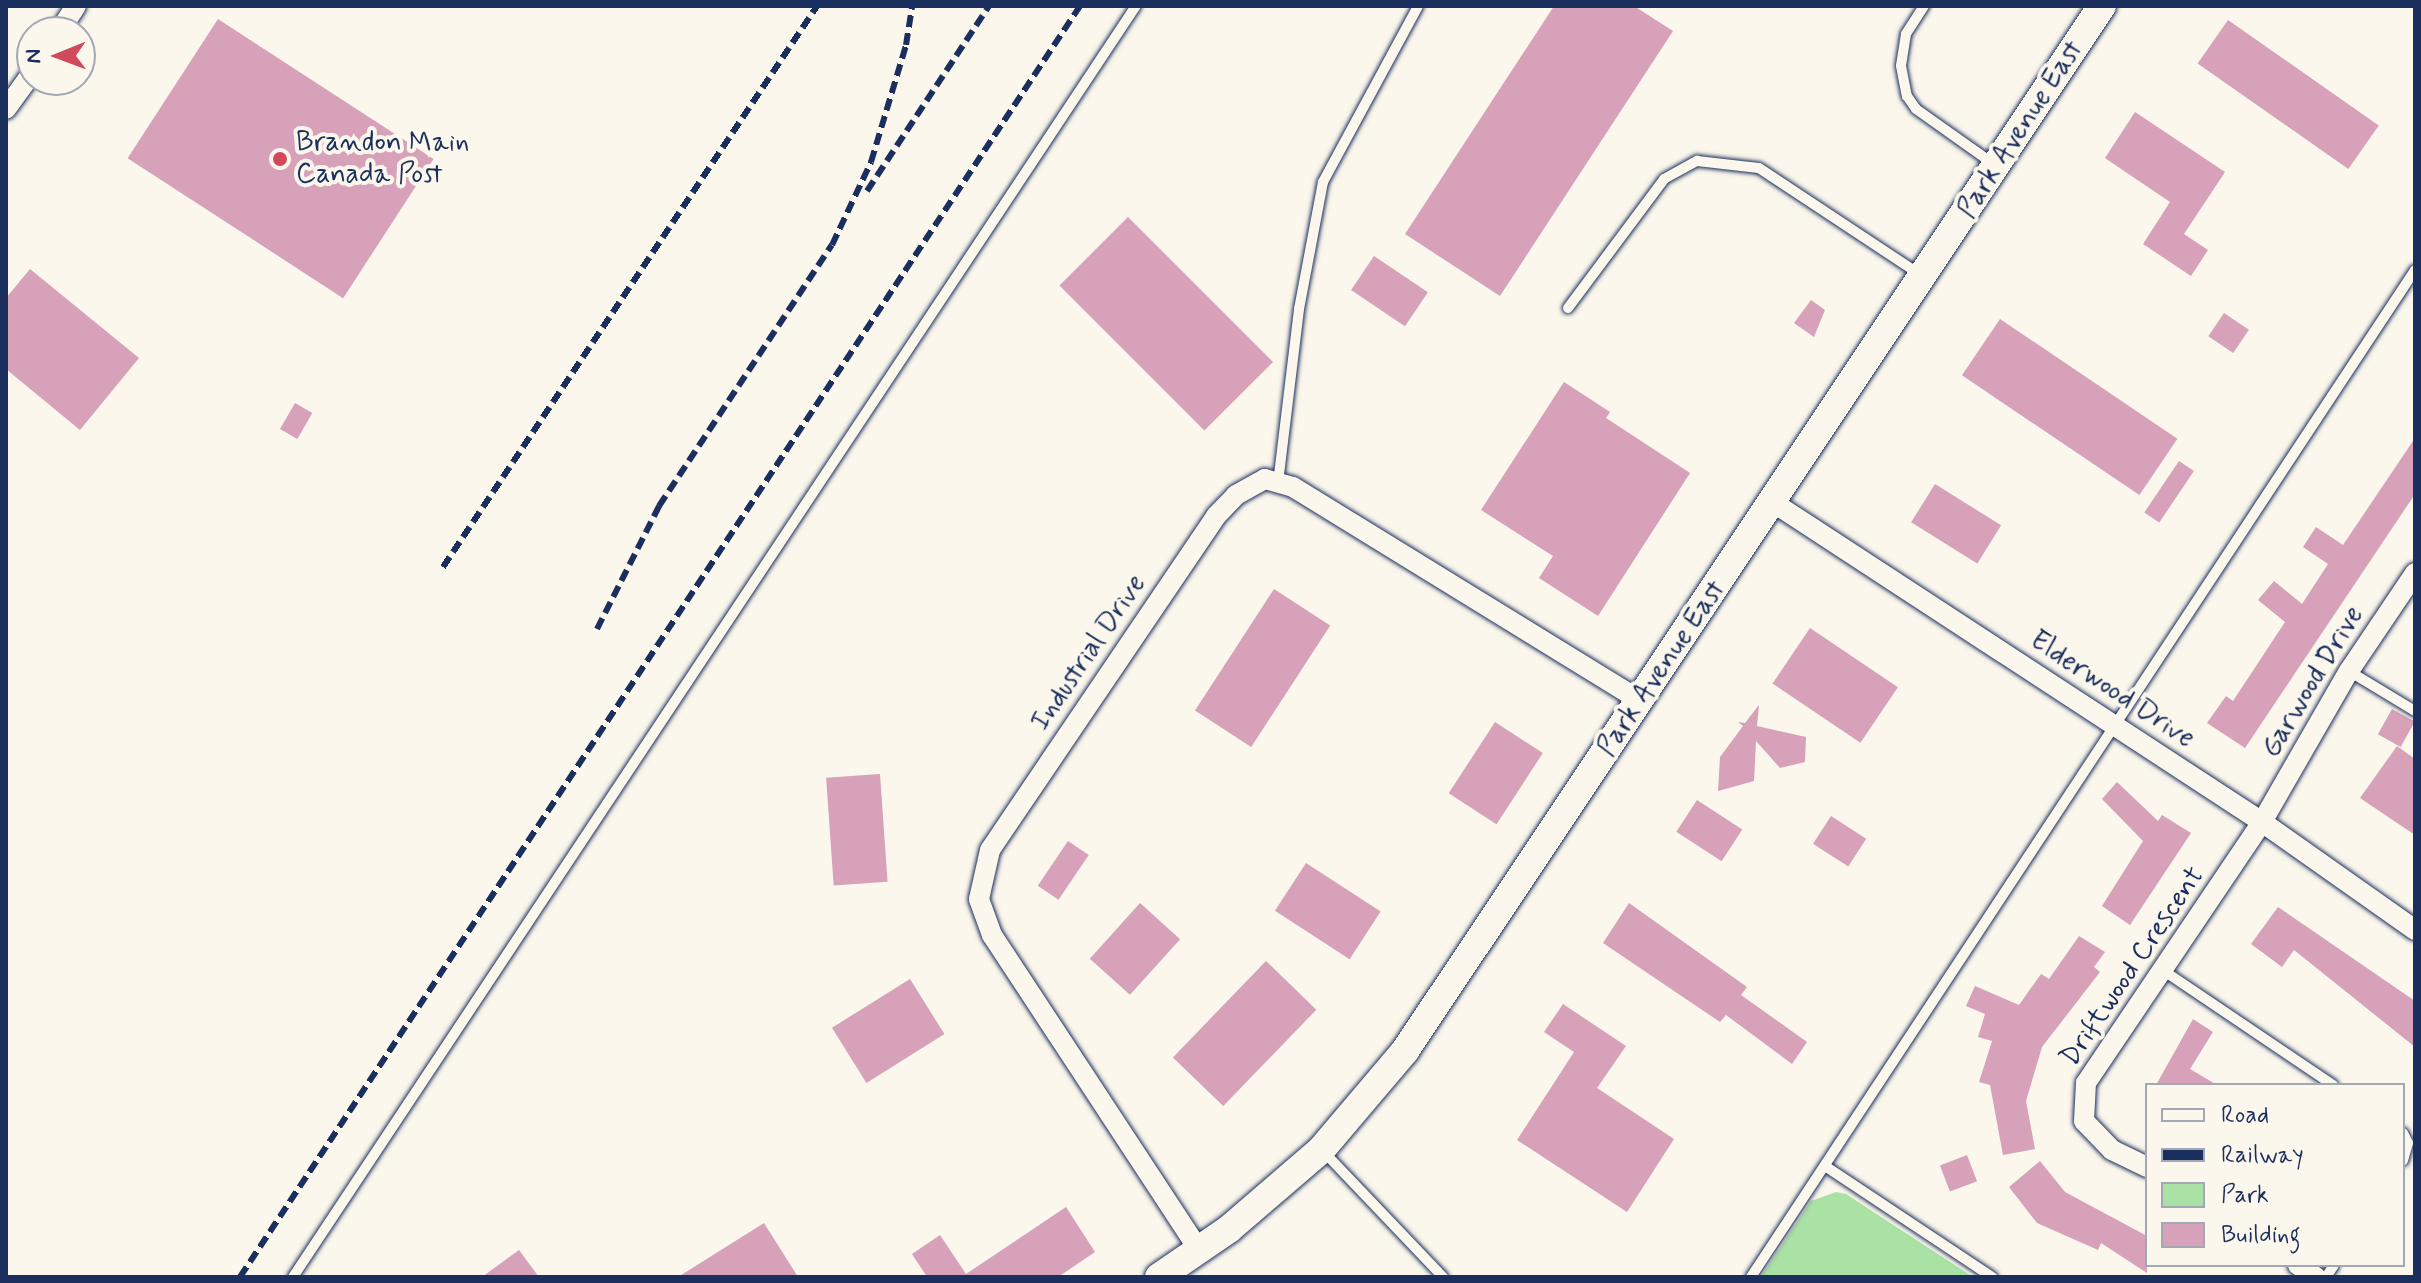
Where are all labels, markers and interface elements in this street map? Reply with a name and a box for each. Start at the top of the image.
north arrow [16,16,96,96]
street label: Park Avenue East [1950,34,2092,226]
text: N [20,49,48,64]
place label: Brandon Main Canada Post [296,126,470,192]
marker: Brandon Main Canada Post [271,150,289,168]
street label: Industrial Drive [1025,569,1153,737]
street label: Park Avenue East [1590,573,1734,765]
street label: Garwood Drive [2255,601,2371,763]
street label: Elderwood Drive [2024,625,2200,755]
street label: Driftwood Crescent [2054,861,2212,1073]
legend [2145,1083,2405,1267]
text: Road [2221,1100,2269,1131]
text: Railway [2221,1140,2304,1171]
text: Park [2221,1180,2269,1211]
text: Building [2221,1220,2301,1251]

